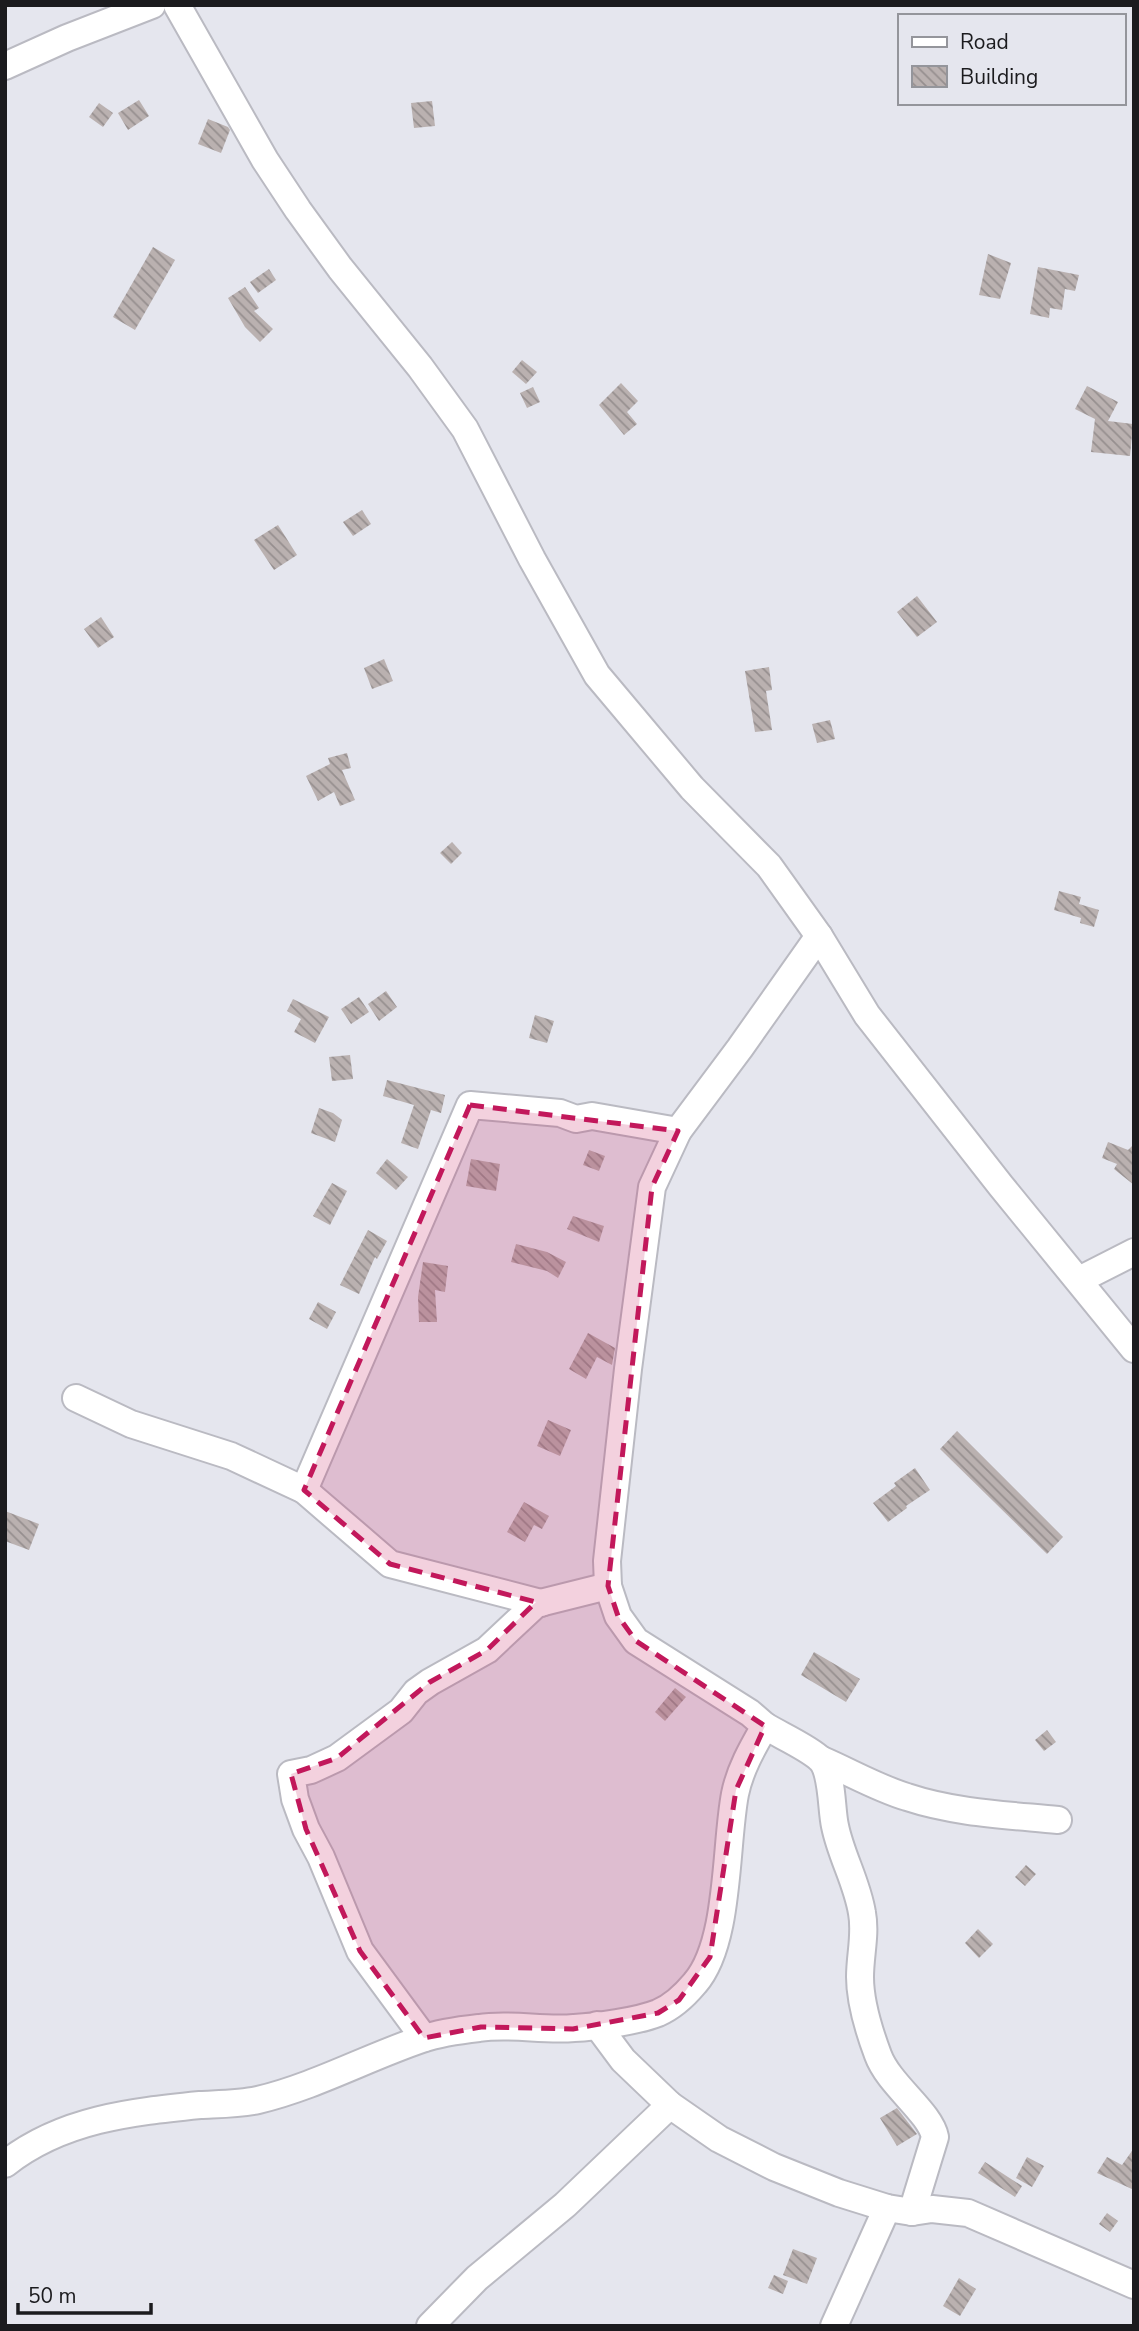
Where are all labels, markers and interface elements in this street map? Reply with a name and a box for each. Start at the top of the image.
legend [898,14,1125,105]
text: Road [960,28,1009,56]
text: Building [960,63,1038,91]
scale bar [18,2272,150,2316]
text: 50 m [28,2282,77,2310]

